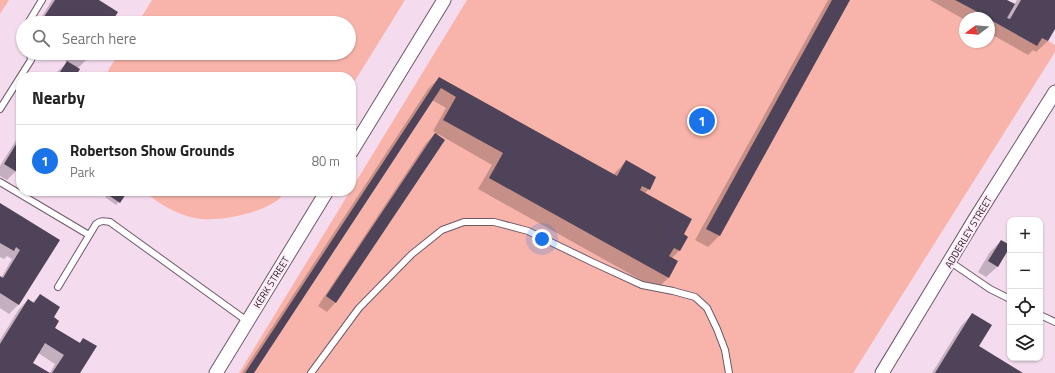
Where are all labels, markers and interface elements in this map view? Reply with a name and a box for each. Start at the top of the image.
north arrow [959,12,995,48]
search box [16,16,356,60]
icon: search [30,27,52,49]
text: Search here [62,27,136,50]
text: Nearby [32,85,85,111]
pin: 1 [689,106,715,136]
text: Robertson Show Grounds [70,139,235,162]
text: 1 [41,151,49,171]
text: 80 m [312,151,340,171]
text: Park [70,162,95,182]
street label: ADDERLEY STREET [941,193,996,271]
map controls [1007,217,1043,361]
button: + [1007,217,1043,253]
your location [532,229,552,249]
street label: KERK STREET [250,253,294,311]
button: − [1007,253,1043,289]
button: locate [1007,289,1043,325]
button: layers [1007,325,1043,361]

